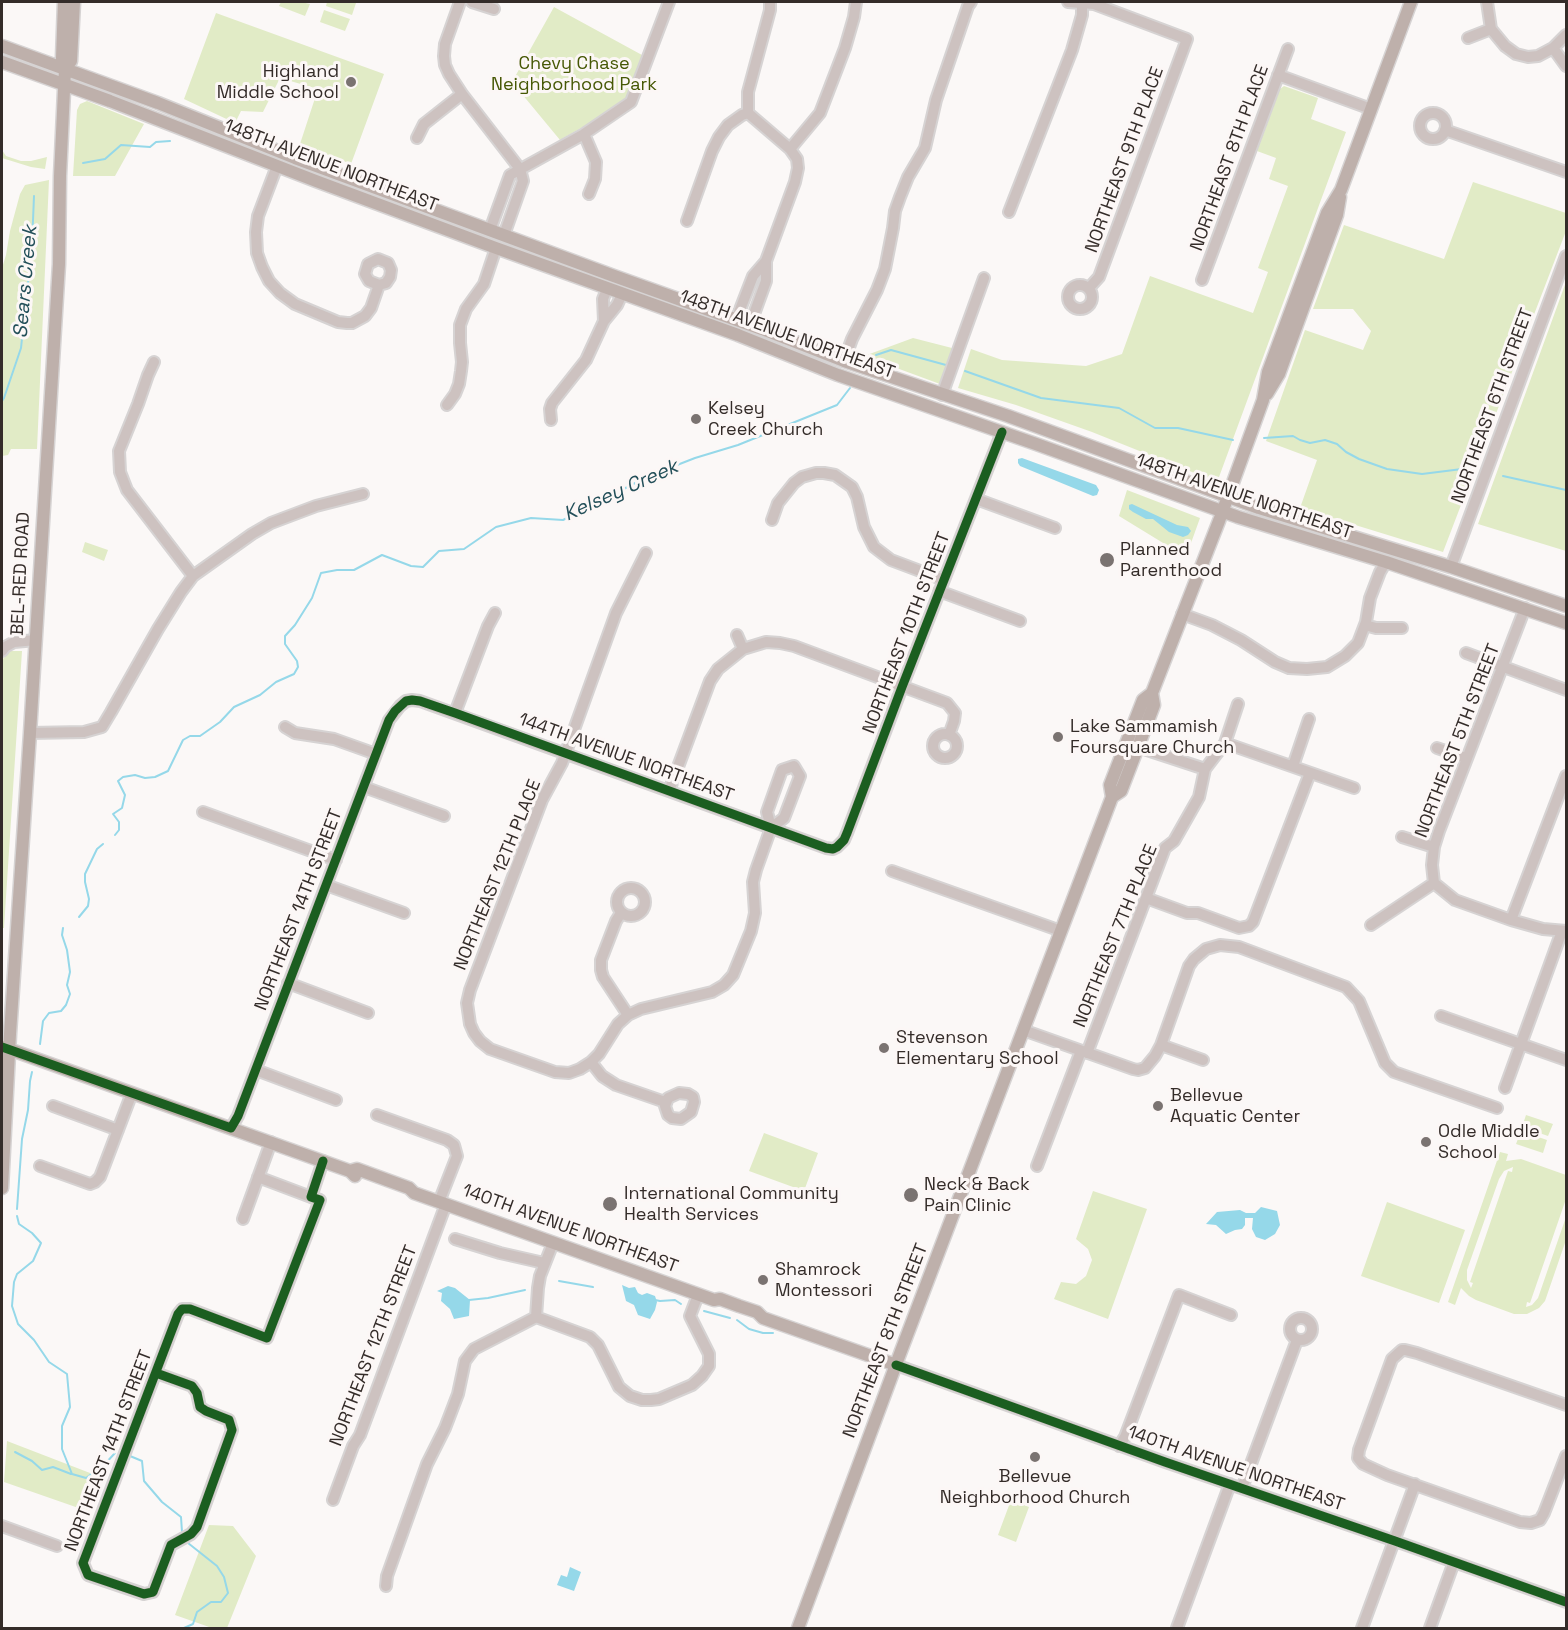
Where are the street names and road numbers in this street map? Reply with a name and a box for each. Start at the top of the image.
street label: NORTHEAST 8TH PLACE [1186,62,1274,254]
street label: NORTHEAST 9TH PLACE [1081,64,1169,256]
street label: 148TH AVENUE NORTHEAST [221,115,441,217]
street label: 148TH AVENUE NORTHEAST [676,286,898,384]
street label: NORTHEAST 6TH STREET [1448,306,1538,506]
street label: 148TH AVENUE NORTHEAST [1133,450,1355,544]
street label: BEL-RED ROAD [7,512,35,636]
street label: NORTHEAST 10TH STREET [859,529,955,737]
street label: NORTHEAST 5TH STREET [1411,641,1505,841]
street label: 144TH AVENUE NORTHEAST [515,709,737,807]
street label: NORTHEAST 12TH PLACE [450,777,546,973]
street label: NORTHEAST 14TH STREET [251,806,347,1014]
street label: NORTHEAST 7TH PLACE [1069,841,1163,1031]
street label: 140TH AVENUE NORTHEAST [459,1180,681,1278]
street label: NORTHEAST 8TH STREET [839,1241,933,1441]
street label: NORTHEAST 12TH STREET [326,1243,422,1449]
street label: NORTHEAST 14TH STREET [61,1347,157,1555]
street label: 140TH AVENUE NORTHEAST [1125,1422,1347,1516]

